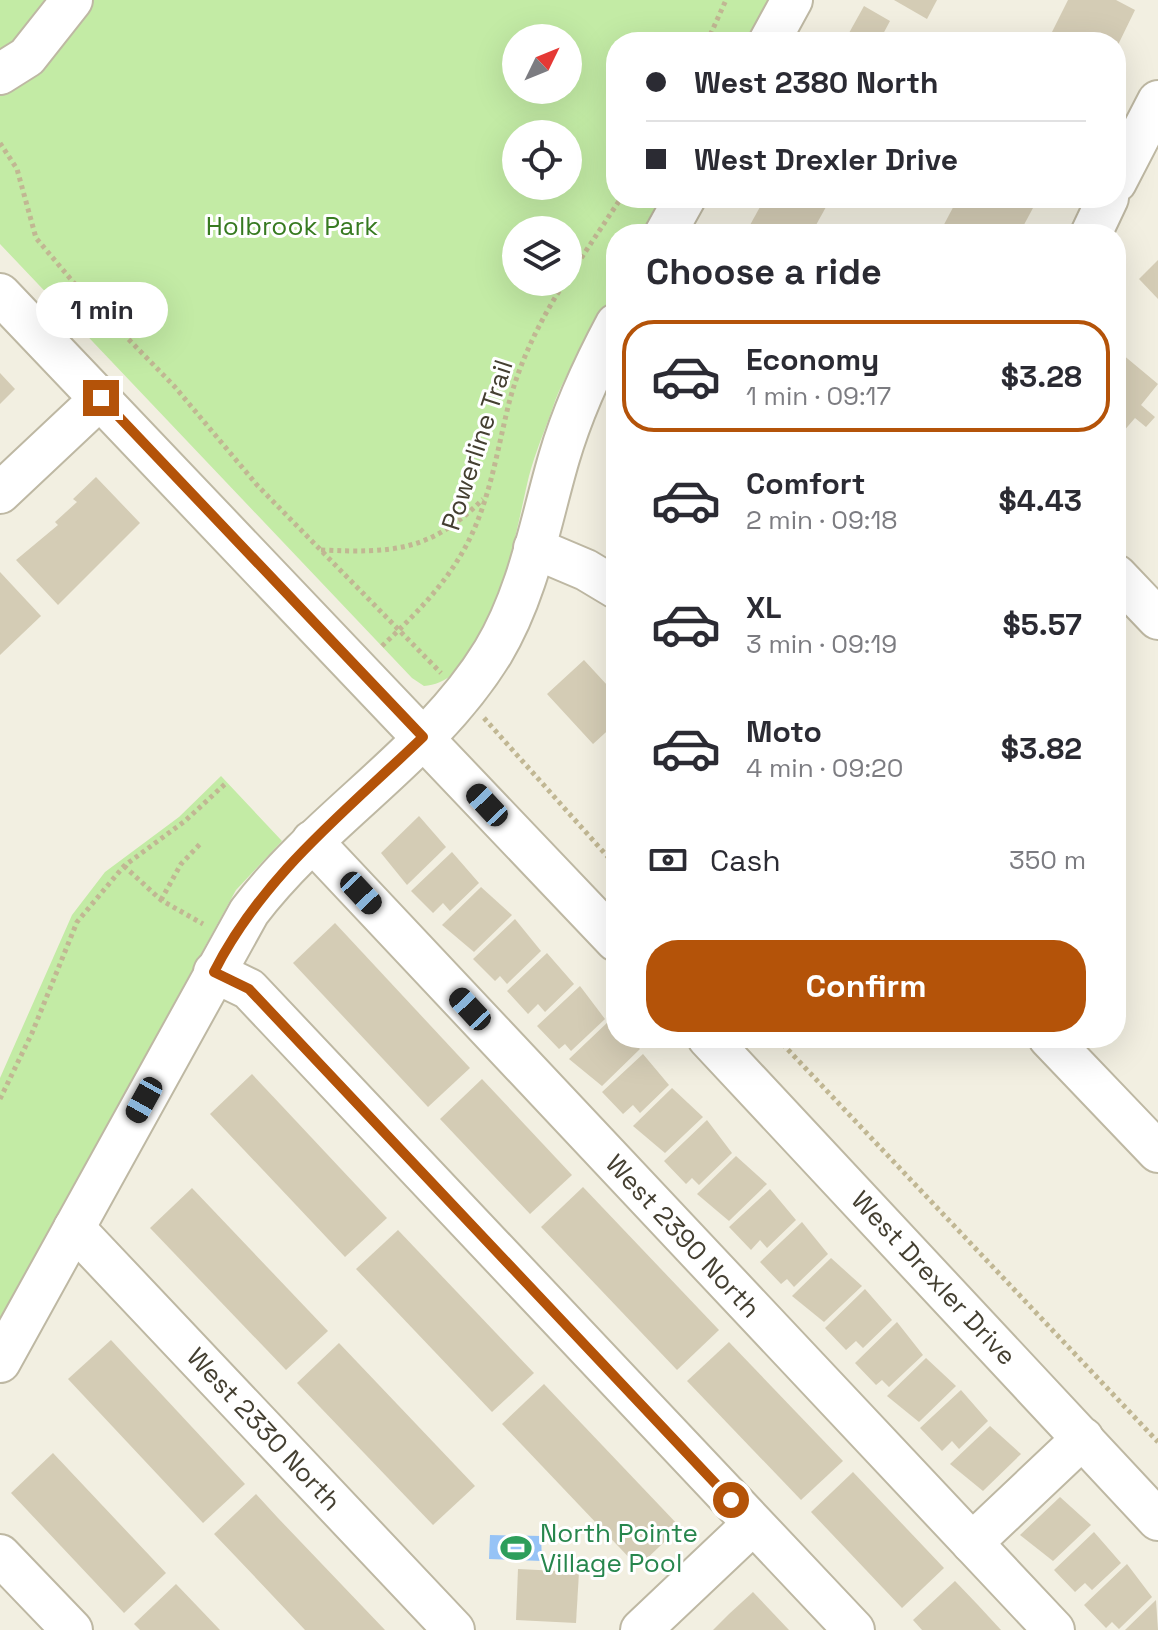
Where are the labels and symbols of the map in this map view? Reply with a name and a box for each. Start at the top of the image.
north arrow [502,24,582,104]
park label: Holbrook Park [206,209,378,243]
callout: 1 min [35,282,167,338]
street label: Powerline Trail [433,355,521,535]
route end [83,380,119,416]
car [462,779,512,831]
car [336,867,386,919]
car [445,983,495,1035]
car [122,1073,166,1127]
street label: West 2390 North [598,1147,768,1325]
street label: West Drexler Drive [844,1183,1024,1373]
street label: West 2330 North [180,1340,348,1518]
route start [713,1482,749,1518]
place label: North Pointe Village Pool [540,1516,698,1580]
sports icon: North Pointe Village Pool [499,1531,533,1565]

